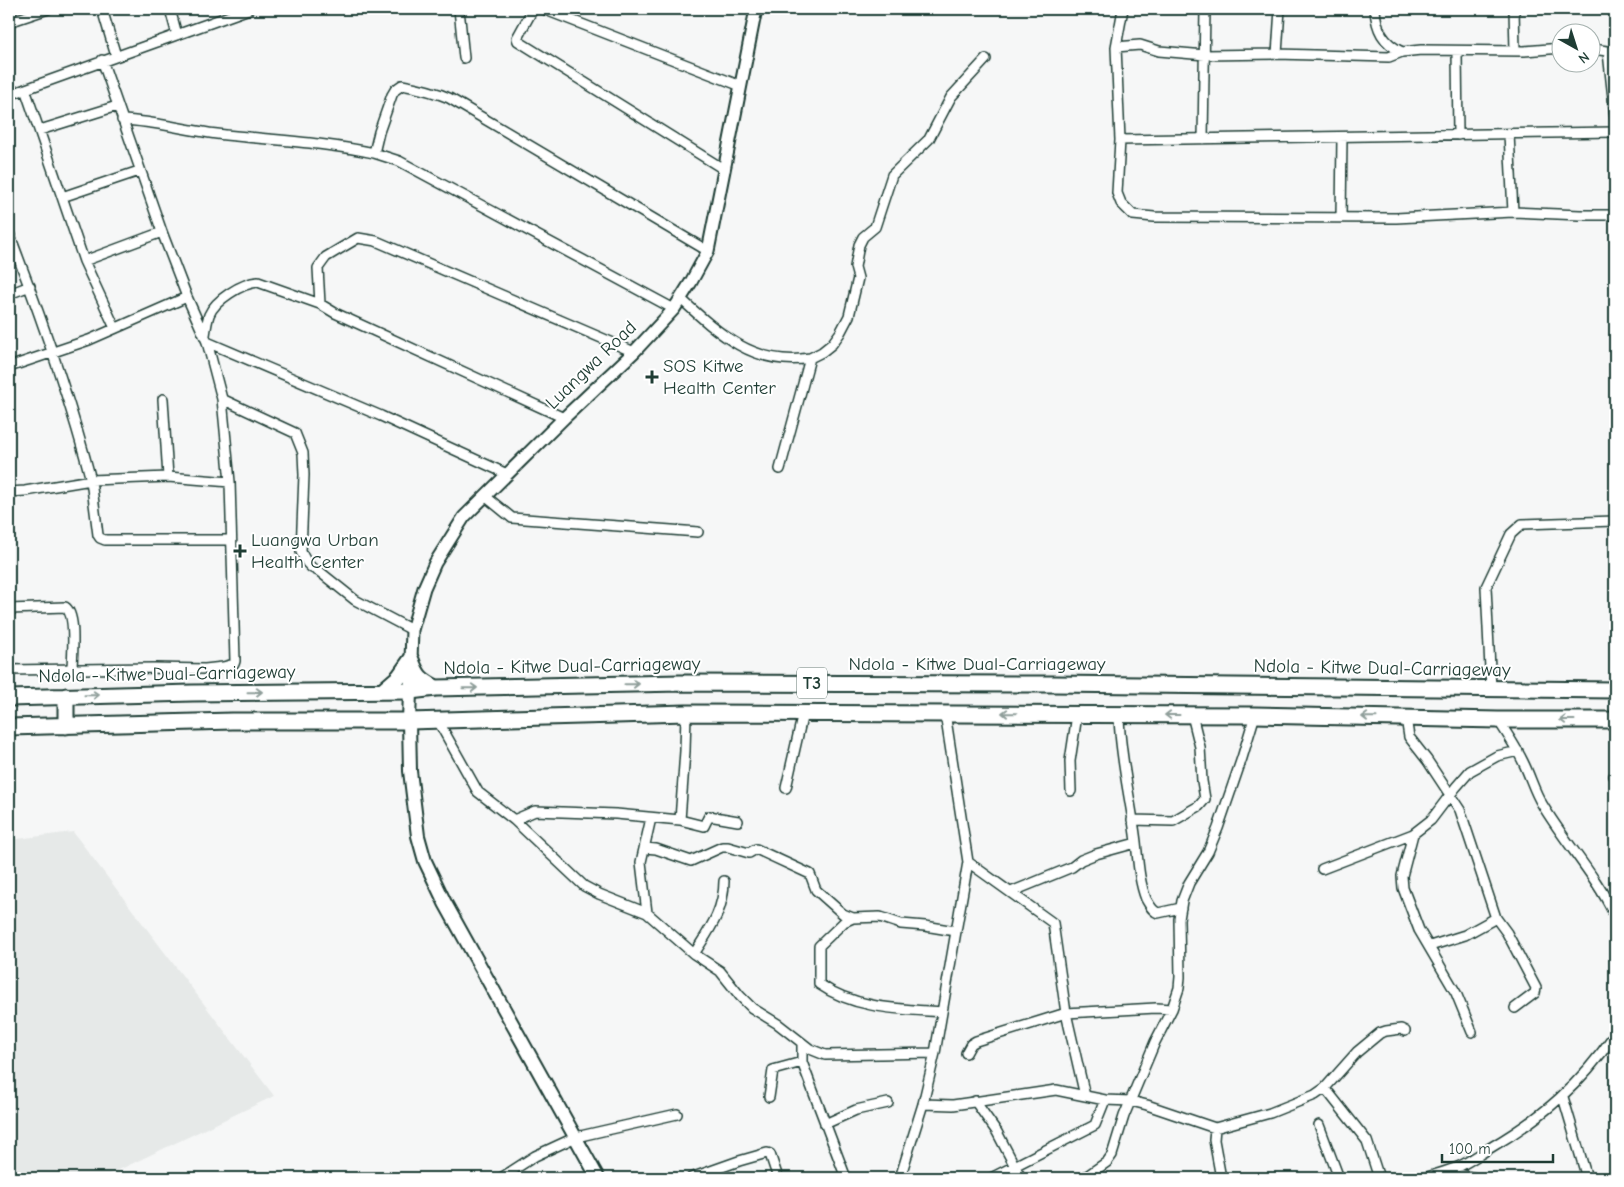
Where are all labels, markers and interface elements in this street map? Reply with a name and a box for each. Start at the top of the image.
north arrow [1552,22,1602,72]
text: N [1575,48,1593,67]
street label: Luangwa Road [541,316,641,414]
place label: SOS Kitwe Health Center [663,355,776,399]
marker: SOS Kitwe Health Center [645,370,659,384]
place label: Luangwa Urban Health Center [251,529,379,573]
marker: Luangwa Urban Health Center [233,544,247,558]
street label: Ndola - Kitwe Dual-Carriageway [443,653,701,679]
street label: Ndola - Kitwe Dual-Carriageway [848,653,1106,675]
street label: Ndola - Kitwe Dual-Carriageway [1253,655,1511,681]
street label: Ndola - Kitwe Dual-Carriageway [38,661,296,687]
road number: T3 [797,668,827,698]
one-way arrow [624,679,640,689]
one-way arrow [462,683,478,692]
one-way arrow [246,687,263,697]
one-way arrow [84,691,100,700]
one-way arrow [1001,709,1017,718]
one-way arrow [1164,710,1180,720]
one-way arrow [1361,713,1377,722]
one-way arrow [1559,715,1575,725]
scale bar [1442,1132,1553,1164]
text: 100 m [1449,1140,1491,1158]

